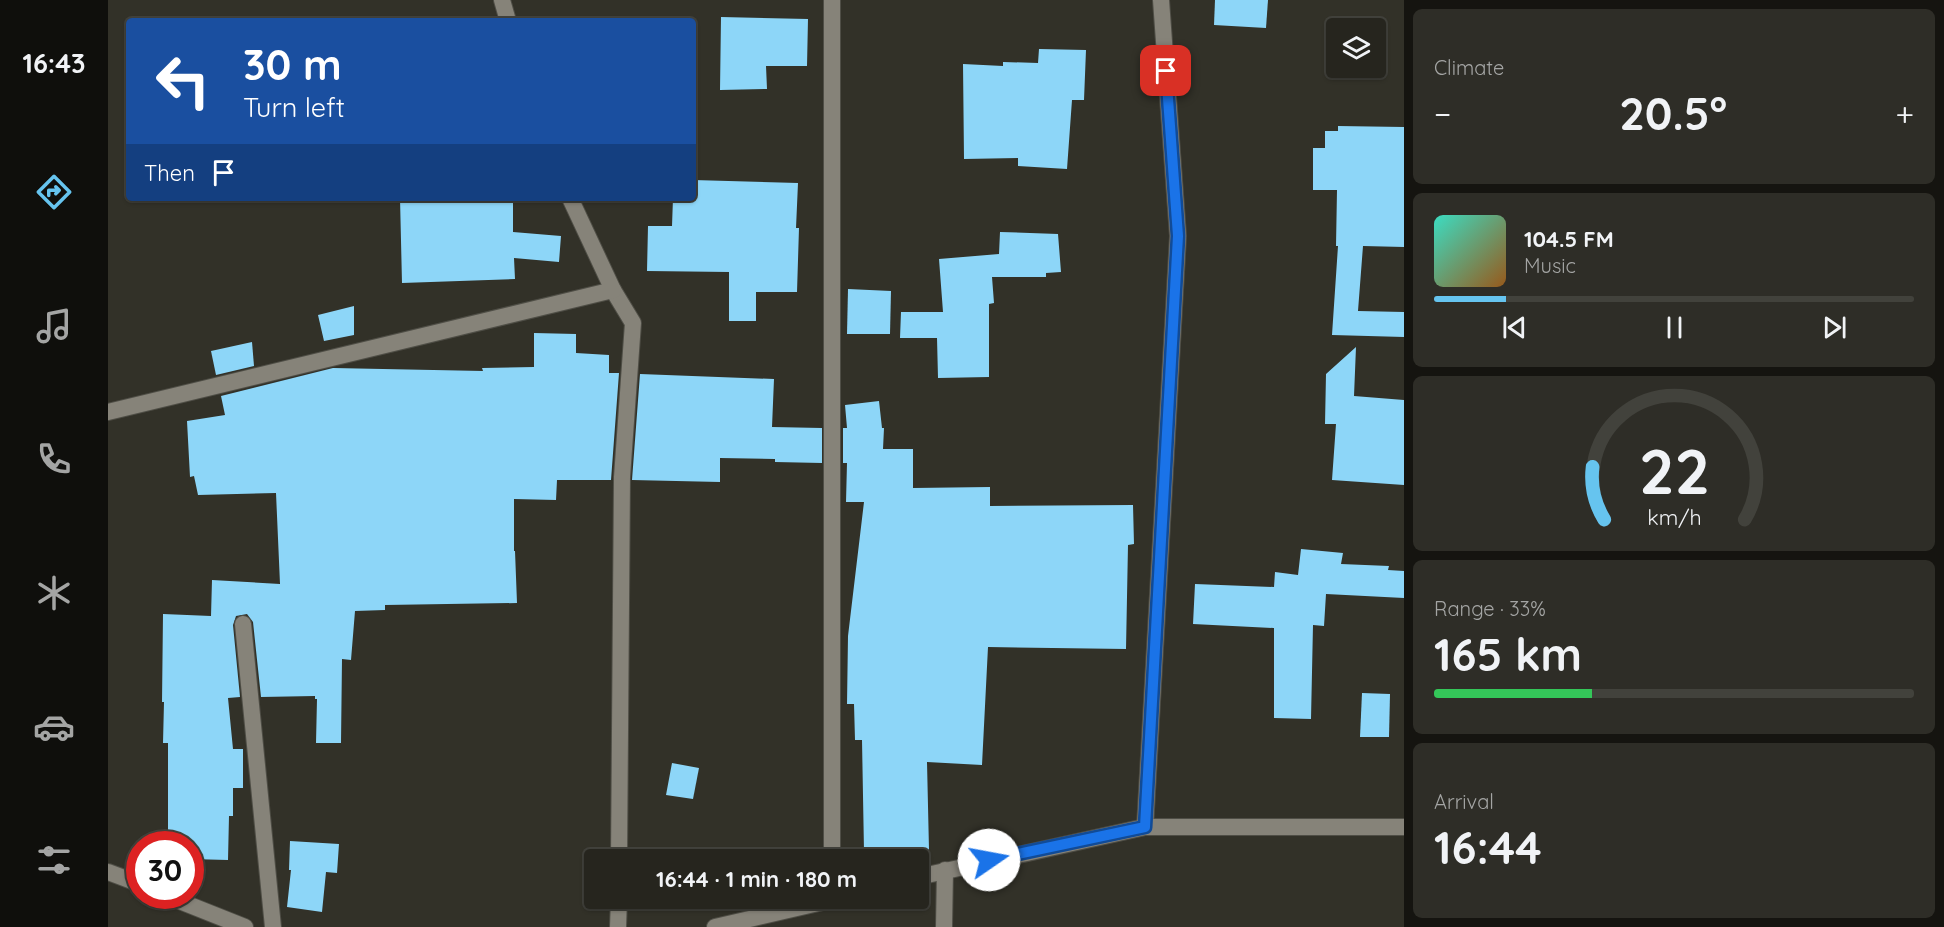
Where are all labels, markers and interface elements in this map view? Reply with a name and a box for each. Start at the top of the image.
map controls [1326,18,1386,78]
button: layers [1326,18,1386,78]
text: 30 m [243,38,342,91]
icon: left [144,42,222,120]
pin [1140,45,1191,96]
text: 16:43 [22,46,86,80]
icon: arrive [1149,54,1182,87]
text: Climate [1434,55,1504,80]
text: 20.5° [1619,85,1727,141]
text: Turn left [243,90,345,124]
text: − [1434,93,1451,134]
text: + [1895,93,1914,134]
icon: arrive [207,156,240,189]
text: Then [144,159,195,187]
icon: directions [33,171,75,213]
text: 104.5 FM [1524,225,1614,253]
text: Music [1524,253,1576,278]
icon: music [33,305,75,347]
icon: previous [1498,311,1531,344]
icon: pause [1658,311,1691,344]
icon: next [1818,311,1851,344]
text: 22 [1638,433,1710,511]
icon: phone [33,438,75,480]
text: km/h [1647,505,1701,531]
icon: climate [33,572,75,614]
text: Range · 33% [1434,596,1546,621]
text: 165 km [1434,626,1582,682]
icon: car [33,706,75,748]
text: Arrival [1434,789,1494,814]
text: 16:44 [1434,819,1542,875]
position arrow [957,828,1021,892]
speed limit sign: 30 [126,831,204,909]
icon: filters [33,839,75,881]
text: 16:44 · 1 min · 180 m [656,865,857,893]

